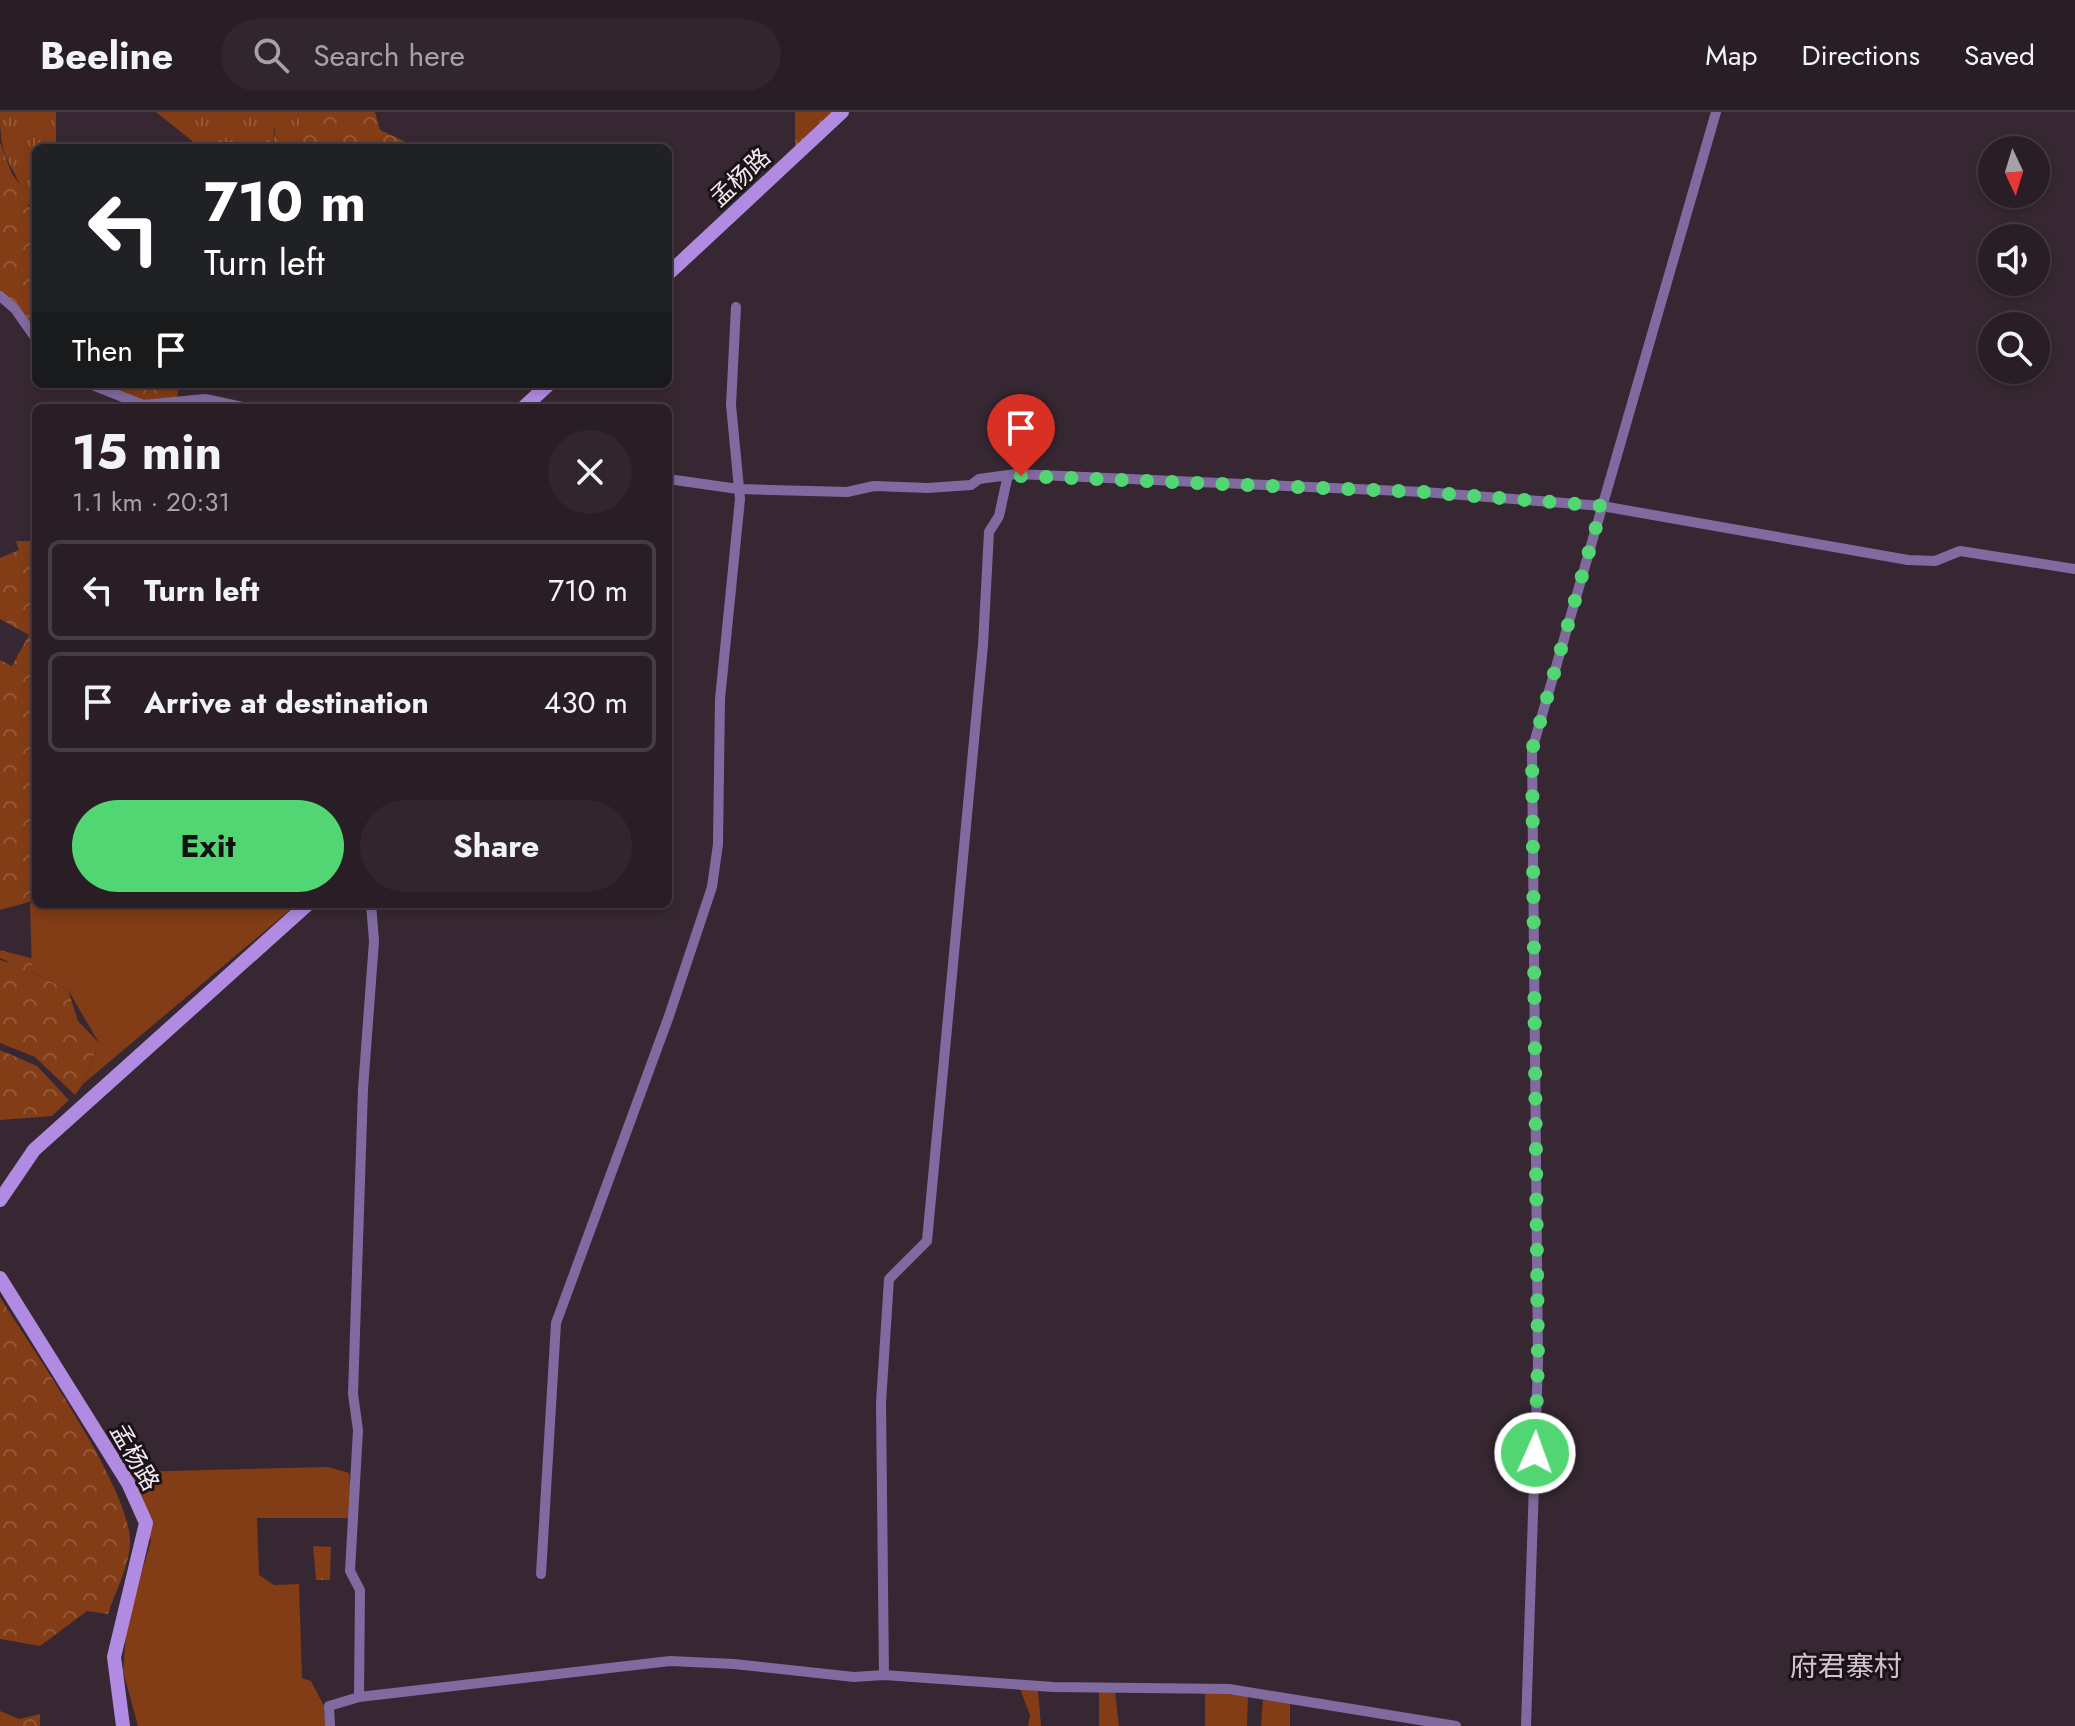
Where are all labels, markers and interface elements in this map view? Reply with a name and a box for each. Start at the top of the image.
search box [221,19,781,91]
text: Beeline [40,28,173,83]
icon: search [249,33,293,77]
text: Search here [313,34,465,77]
text: Map [1705,35,1757,76]
text: Directions [1801,35,1920,76]
text: Saved [1964,35,2035,76]
north arrow [1978,136,2050,208]
map controls [1978,136,2050,384]
street label: 孟杨路 [702,140,778,214]
text: 710 m [204,161,366,242]
icon: left [72,176,176,280]
button: sound [1978,224,2050,296]
text: Turn left [204,236,325,288]
button: search [1978,312,2050,384]
icon: arrive [149,328,193,372]
text: Then [72,329,133,372]
pin [987,394,1055,476]
icon: arrive [999,406,1043,450]
text: 15 min [72,418,222,487]
button: close [548,430,632,514]
text: 1.1 km · 20:31 [72,483,230,521]
icon: left [76,568,120,612]
text: Turn left [144,569,259,612]
text: 710 m [548,569,628,612]
icon: arrive [76,680,120,724]
text: Arrive at destination [144,681,429,724]
text: 430 m [544,681,628,724]
button: Exit [72,800,344,892]
button: Share [360,800,632,892]
position arrow [1493,1411,1577,1495]
street label: 孟杨路 [102,1417,168,1497]
district label: 府君寨村 [1790,1646,1902,1687]

